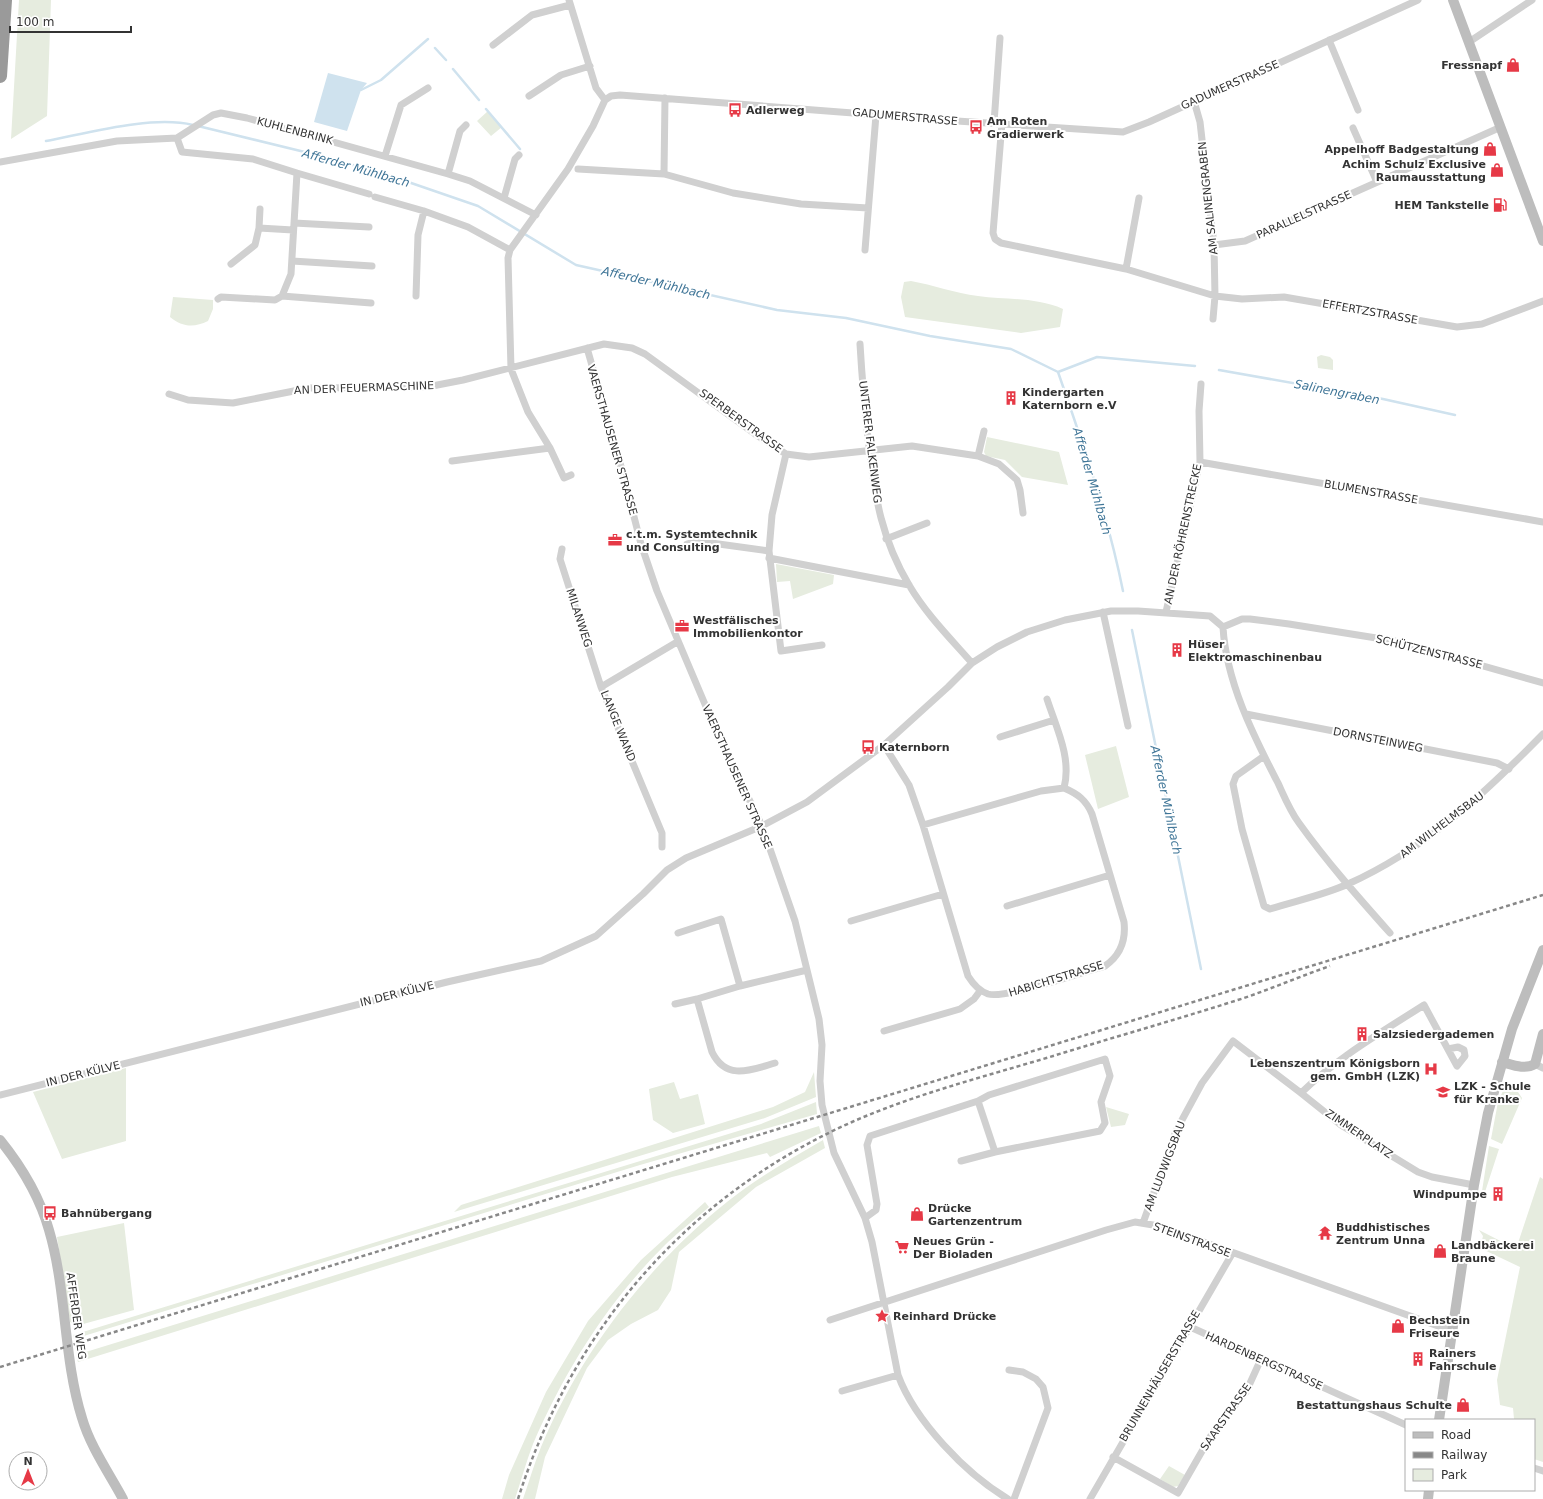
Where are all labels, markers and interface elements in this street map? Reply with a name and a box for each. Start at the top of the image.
scale bar [10,8,131,34]
text: 100 m [16,15,54,29]
street label: GADUMERSTRASSE [1179,57,1281,112]
shop icon: Fressnapf [1505,57,1521,73]
place label: Fressnapf [1441,59,1502,72]
bus stop icon: Adlerweg [727,102,743,118]
place label: Adlerweg [746,104,805,117]
street label: GADUMERSTRASSE [852,106,958,128]
street label: KUHLENBRINK [255,115,335,148]
place label: Am Roten Gradierwerk [987,115,1064,141]
bus stop icon: Am Roten Gradierwerk [968,119,984,135]
street label: AM SALINENGRABEN [1196,141,1220,255]
shop icon: Appelhoff Badgestaltung [1482,141,1498,157]
place label: Appelhoff Badgestaltung [1325,143,1479,156]
water label: Afferder Mühlbach [300,146,411,190]
place label: Achim Schulz Exclusive Raumausstattung [1342,158,1486,184]
shop icon: Achim Schulz Exclusive Raumausstattung [1489,162,1505,178]
street label: PARALLELSTRASSE [1254,188,1354,242]
fuel station icon: HEM Tankstelle [1492,197,1508,213]
place label: HEM Tankstelle [1395,199,1489,212]
water label: Afferder Mühlbach [599,263,712,302]
street label: EFFERTZSTRASSE [1321,297,1419,327]
street label: VAERSTHAUSENER STRASSE [584,363,640,517]
water label: Salinengraben [1293,377,1381,407]
street label: AN DER FEUERMASCHINE [294,379,434,397]
street label: UNTERER FALKENWEG [856,380,884,504]
street label: SPERBERSTRASSE [697,386,785,456]
place label: Kindergarten Katernborn e.V [1022,386,1117,412]
building icon: Kindergarten Katernborn e.V [1003,390,1019,406]
water label: Afferder Mühlbach [1070,425,1114,536]
street label: AN DER RÖHRENSTRECKE [1162,462,1204,605]
street label: BLUMENSTRASSE [1323,477,1419,507]
place label: c.t.m. Systemtechnik und Consulting [626,528,758,554]
office icon: c.t.m. Systemtechnik und Consulting [607,532,623,548]
street label: MILANWEG [563,587,595,649]
place label: Westfälisches Immobilienkontor [693,614,803,640]
office icon: Westfälisches Immobilienkontor [674,618,690,634]
street label: SCHÜTZENSTRASSE [1374,632,1484,672]
place label: Hüser Elektromaschinenbau [1188,638,1322,664]
building icon: Hüser Elektromaschinenbau [1169,642,1185,658]
street label: LANGE WAND [598,689,638,763]
street label: VAERSTHAUSENER STRASSE [699,703,775,851]
street label: DORNSTEINWEG [1332,725,1424,755]
bus stop icon: Katernborn [860,739,876,755]
place label: Katernborn [879,741,950,754]
water label: Afferder Mühlbach [1147,743,1184,856]
street label: AM WILHELMSBAU [1397,789,1487,861]
street label: HABICHTSTRASSE [1007,958,1105,1000]
street label: IN DER KÜLVE [359,979,435,1009]
building icon: Salzsiedergademen [1354,1026,1370,1042]
place label: Salzsiedergademen [1373,1028,1494,1041]
place label: Lebenszentrum Königsborn gem. GmbH (LZK) [1250,1057,1420,1083]
street label: IN DER KÜLVE [45,1059,121,1089]
hospital icon: Lebenszentrum Königsborn gem. GmbH (LZK) [1423,1061,1439,1077]
place label: LZK - Schule für Kranke [1454,1080,1531,1106]
school or university icon: LZK - Schule für Kranke [1435,1084,1451,1100]
street label: ZIMMERPLATZ [1323,1107,1395,1162]
street label: AM LUDWIGSBAU [1142,1119,1188,1213]
building icon: Windpumpe [1490,1186,1506,1202]
place label: Windpumpe [1413,1188,1487,1201]
place label: Drücke Gartenzentrum [928,1202,1022,1228]
bus stop icon: Bahnübergang [42,1205,58,1221]
shop icon: Drücke Gartenzentrum [909,1206,925,1222]
place label: Bahnübergang [61,1207,152,1220]
street label: STEINSTRASSE [1151,1220,1233,1260]
place label: Buddhistisches Zentrum Unna [1336,1221,1431,1247]
temple icon: Buddhistisches Zentrum Unna [1317,1225,1333,1241]
place label: Neues Grün - Der Bioladen [913,1235,994,1261]
supermarket icon: Neues Grün - Der Bioladen [894,1239,910,1255]
place label: Landbäckerei Braune [1451,1239,1534,1265]
shop icon: Landbäckerei Braune [1432,1243,1448,1259]
street label: AFFERDER WEG [63,1272,89,1360]
place icon: Reinhard Drücke [874,1308,890,1324]
street label: BRUNNENHÄUSERSTRASSE [1117,1308,1203,1444]
place label: Reinhard Drücke [893,1310,996,1323]
place label: Bechstein Friseure [1409,1314,1470,1340]
shop icon: Bechstein Friseure [1390,1318,1406,1334]
street label: HARDENBERGSTRASSE [1203,1329,1325,1393]
place label: Rainers Fahrschule [1429,1347,1497,1373]
building icon: Rainers Fahrschule [1410,1351,1426,1367]
street label: SAARSTRASSE [1198,1381,1254,1453]
shop icon: Bestattungshaus Schulte [1455,1397,1471,1413]
place label: Bestattungshaus Schulte [1296,1399,1452,1412]
legend [1405,1419,1535,1491]
text: Road [1441,1428,1471,1442]
text: Railway [1441,1448,1487,1462]
north arrow [8,1451,48,1491]
text: N [23,1455,33,1468]
text: Park [1441,1468,1467,1482]

